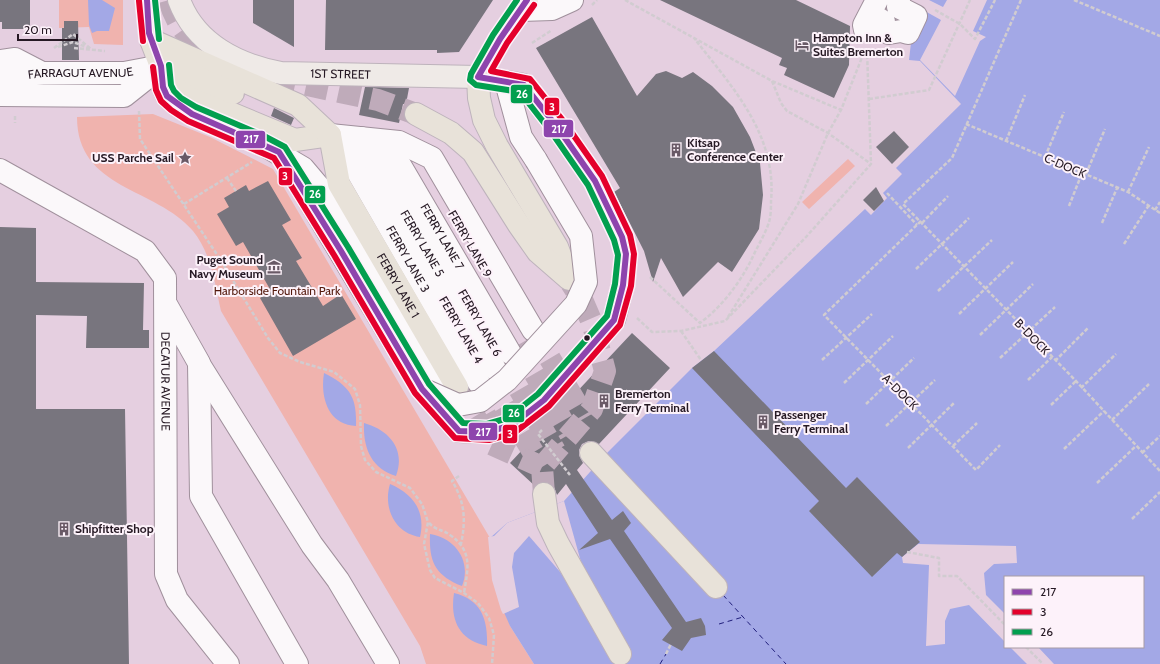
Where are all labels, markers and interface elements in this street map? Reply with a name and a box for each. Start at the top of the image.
scale bar [18,16,77,42]
text: 20 m [24,22,52,37]
place label: Hampton Inn & Suites Bremerton [813,30,903,59]
hotel icon: Hampton Inn & Suites Bremerton [794,37,810,53]
street label: FARRAGUT AVENUE [27,63,135,82]
street label: 1ST STREET [310,66,372,82]
line badge: 26 [510,84,533,104]
text: 26 [516,87,528,101]
line badge: 3 [544,97,560,116]
text: 3 [549,100,555,114]
line badge: 217 [543,119,574,138]
text: 217 [551,122,567,136]
line badge: 217 [235,130,266,149]
text: 217 [243,132,259,146]
place label: Kitsap Conference Center [687,135,783,164]
building icon: Kitsap Conference Center [668,142,684,158]
place label: USS Parche Sail [92,150,174,165]
place icon: USS Parche Sail [177,150,193,166]
street label: C-DOCK [1042,150,1089,181]
line badge: 3 [278,167,293,186]
text: 3 [282,169,288,183]
line badge: 26 [304,185,326,204]
text: 26 [309,187,321,201]
street label: FERRY LANE 7 [417,201,468,272]
street label: FERRY LANE 5 [397,207,448,279]
street label: FERRY LANE 9 [445,208,496,280]
street label: FERRY LANE 3 [383,223,433,295]
street label: FERRY LANE 1 [374,251,423,320]
place label: Puget Sound Navy Museum [189,252,263,281]
museum icon: Puget Sound Navy Museum [266,259,282,275]
park label: Harborside Fountain Park [214,283,341,298]
street label: FERRY LANE 6 [455,287,506,359]
street label: FERRY LANE 4 [436,294,487,366]
street label: B-DOCK [1012,315,1053,358]
street label: DECATUR AVENUE [158,332,174,431]
unlabelled marker [582,333,592,343]
street label: A-DOCK [879,371,922,413]
place label: Bremerton Ferry Terminal [615,386,689,415]
building icon: Bremerton Ferry Terminal [596,393,612,409]
line badge: 26 [502,404,525,423]
text: 26 [508,406,520,420]
place label: Passenger Ferry Terminal [774,407,848,436]
building icon: Passenger Ferry Terminal [755,414,771,430]
line badge: 217 [468,422,498,441]
line badge: 3 [502,424,518,444]
text: 217 [475,425,491,439]
text: 3 [507,427,513,441]
building icon: Shipfitter Shop [56,521,72,537]
place label: Shipfitter Shop [75,521,154,536]
legend [1004,576,1144,648]
text: 217 [1040,584,1056,599]
text: 3 [1040,604,1047,619]
text: 26 [1040,624,1053,639]

